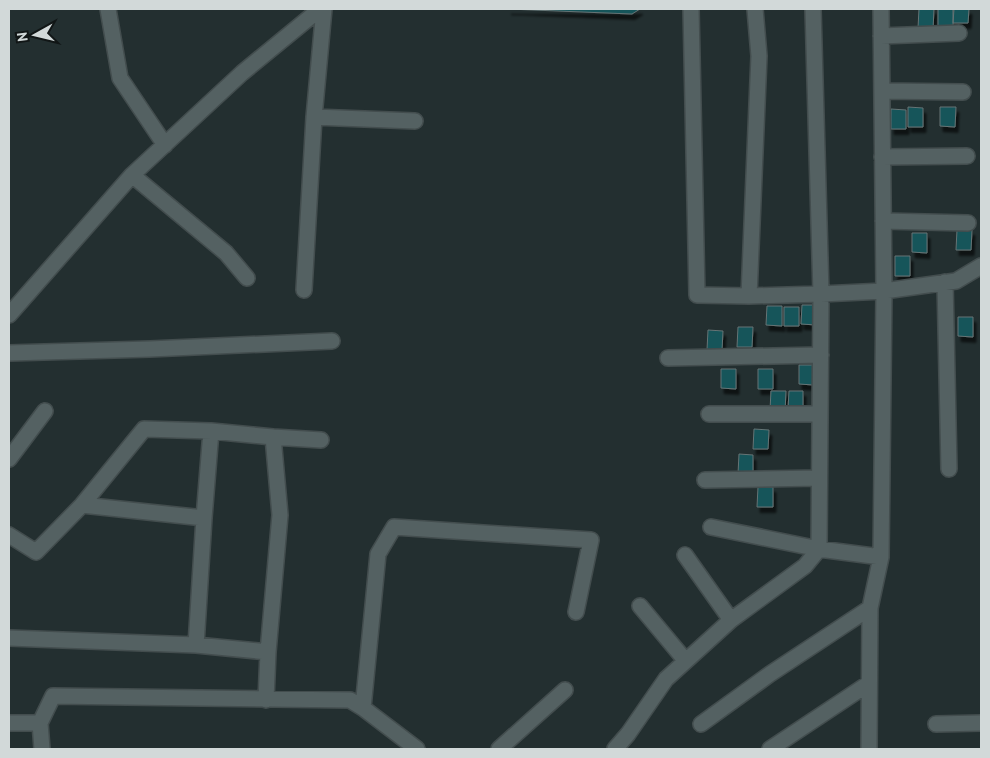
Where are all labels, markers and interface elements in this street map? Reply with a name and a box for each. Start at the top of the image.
north arrow [10,10,60,60]
text: N [13,31,32,43]

